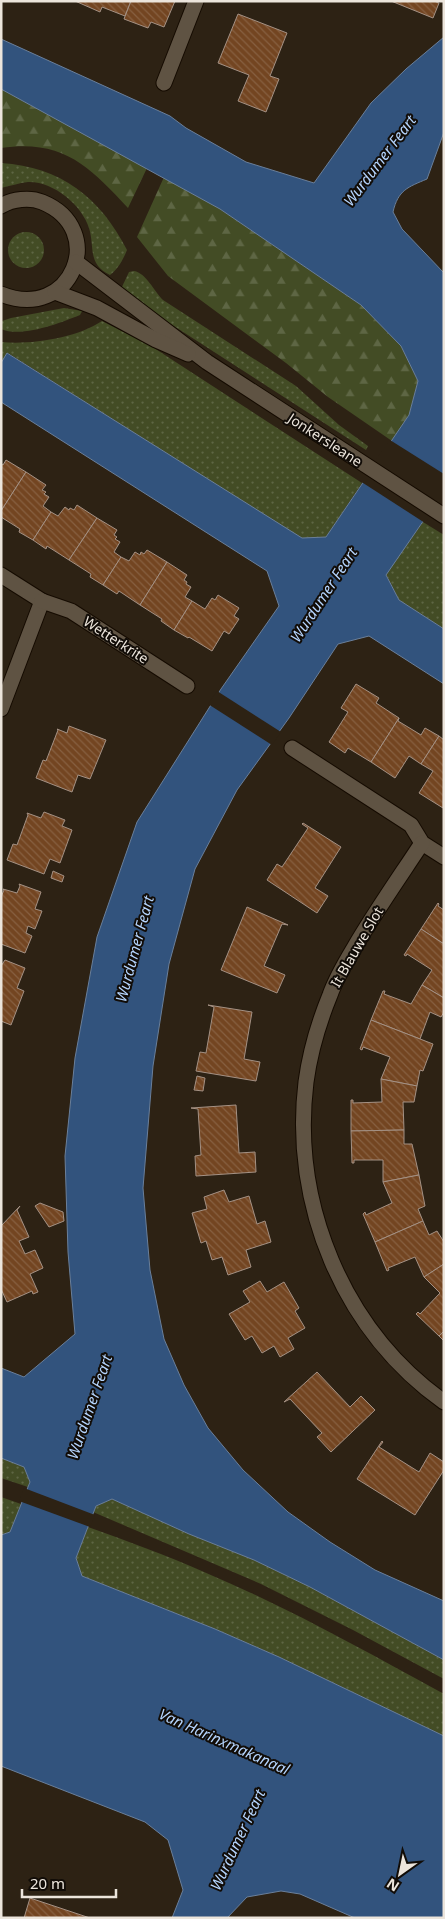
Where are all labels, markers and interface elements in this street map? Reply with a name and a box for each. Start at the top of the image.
water label: Wurdumer Feart [338,110,421,210]
street label: Jonkersleane [283,407,366,471]
water label: Wurdumer Feart [285,542,362,646]
street label: Wetterkrite [80,611,153,668]
water label: Wurdumer Feart [110,893,158,1004]
street label: It Blauwe Slot [326,903,387,990]
water label: Wurdumer Feart [62,1351,117,1461]
water label: Van Harinxmakanaal [156,1703,294,1779]
water label: Wurdumer Feart [205,1785,270,1893]
north arrow [375,1849,425,1899]
scale bar [22,1866,116,1898]
text: 20 m [30,1873,65,1893]
text: N [383,1874,403,1896]

